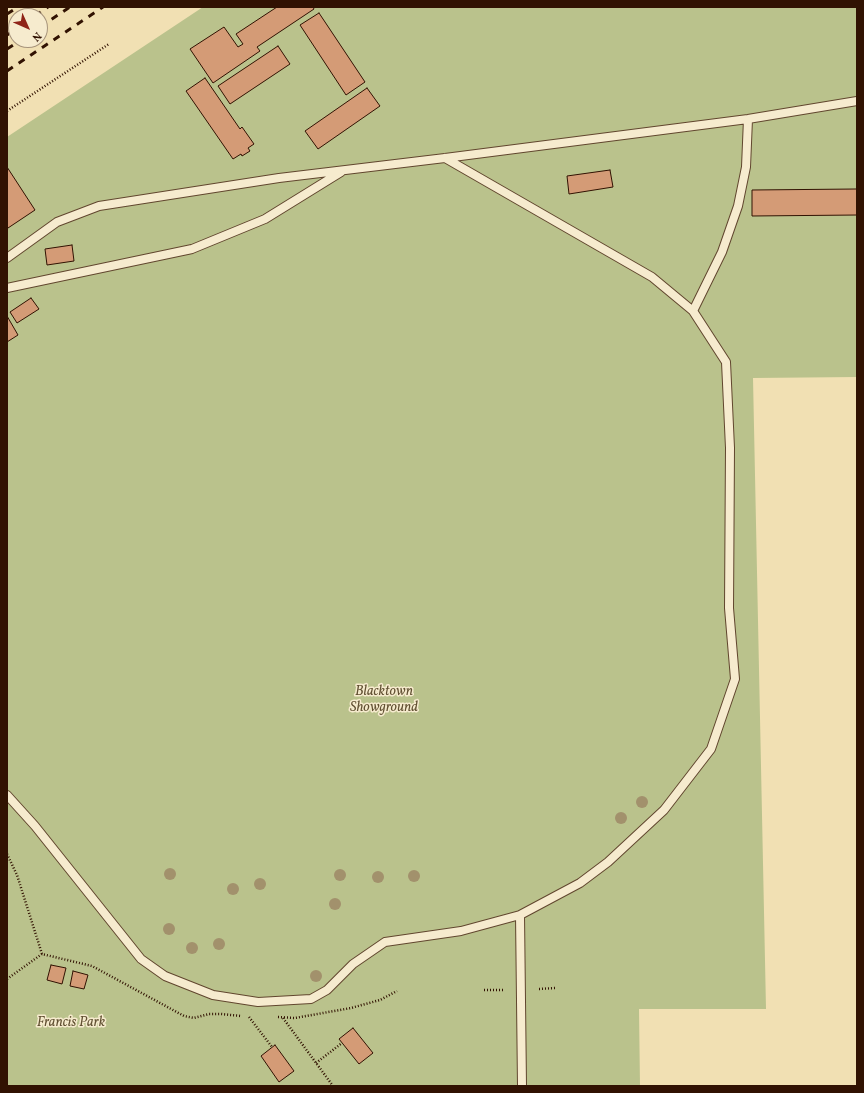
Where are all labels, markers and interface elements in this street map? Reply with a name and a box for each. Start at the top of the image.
north arrow [8,8,48,48]
text: N [28,28,44,44]
park label: Blacktown Showground [350,684,418,716]
park label: Francis Park [37,1015,105,1031]

